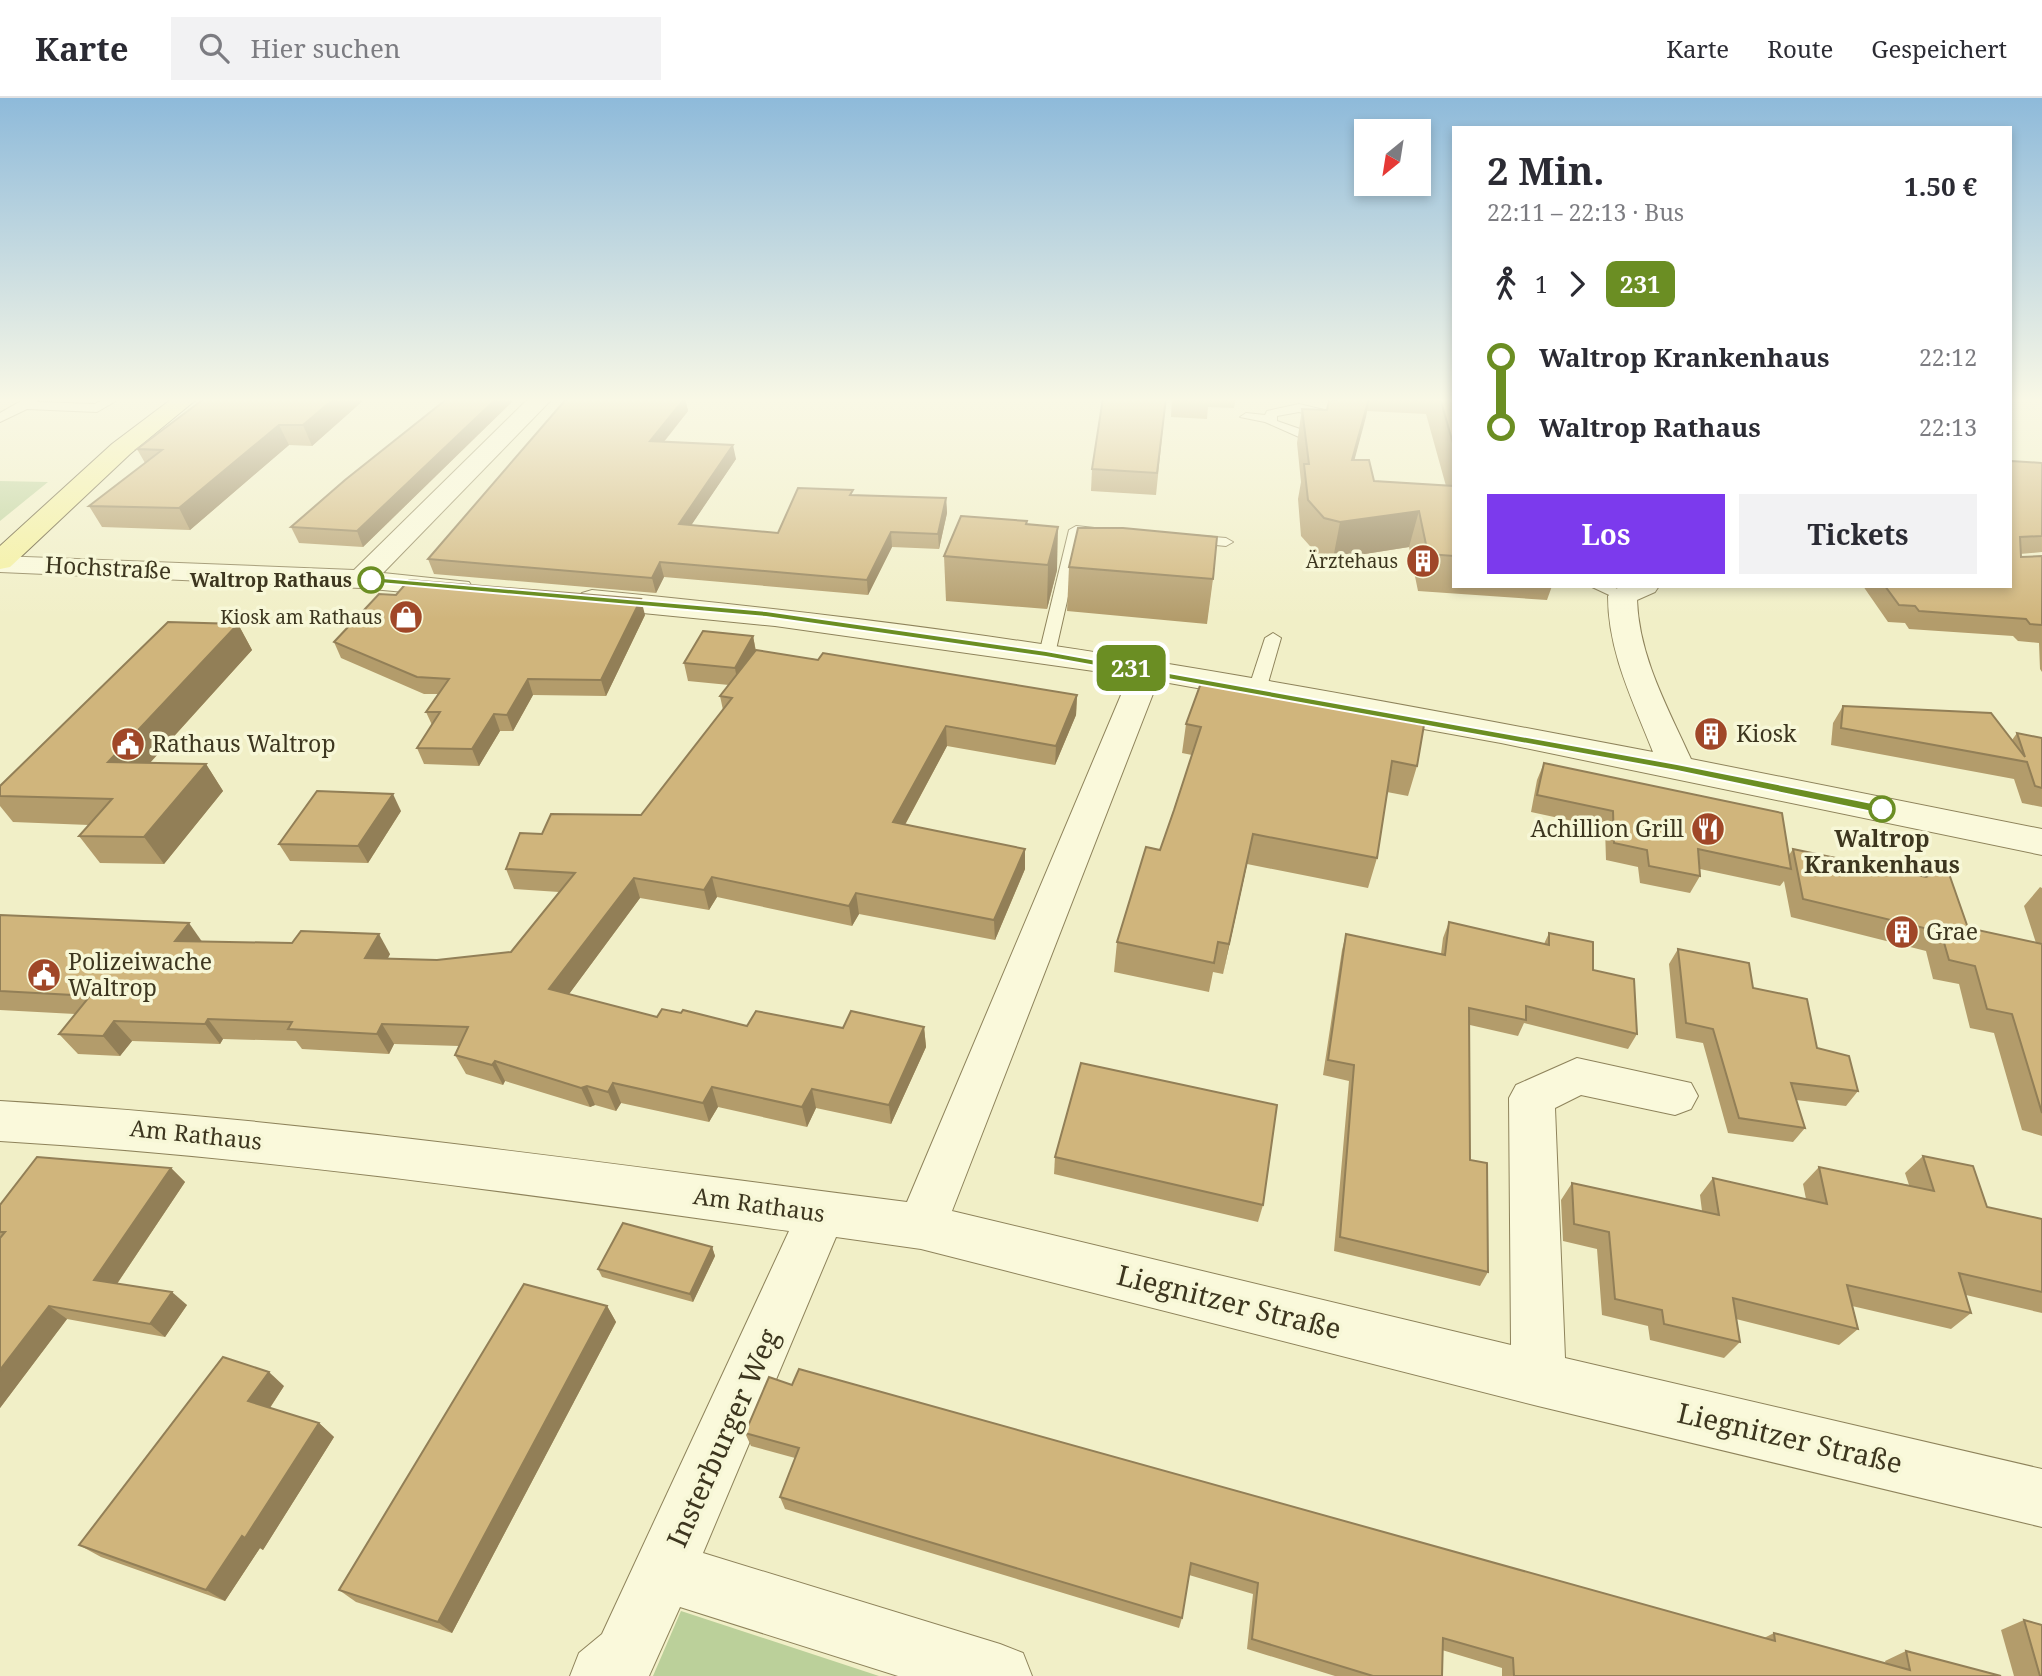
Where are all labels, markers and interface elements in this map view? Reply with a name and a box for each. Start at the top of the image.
search box [171,17,661,80]
text: Karte [35,26,129,71]
icon: search [195,29,233,67]
text: Hier suchen [251,30,401,66]
text: Karte [1666,32,1729,65]
text: Route [1767,32,1833,65]
text: Gespeichert [1871,32,2007,65]
north arrow [1354,119,1432,196]
map controls [1354,119,1431,196]
text: 2 Min. [1487,144,1604,196]
text: 1.50 € [1904,168,1977,204]
text: 22:11 – 22:13 · Bus [1487,196,1684,228]
icon: walk [1487,265,1525,303]
icon: forward [1558,265,1596,303]
text: 231 [1620,267,1661,300]
text: 1 [1535,268,1548,300]
text: Waltrop Krankenhaus [1539,339,1830,375]
text: 22:12 [1919,341,1977,373]
text: Waltrop Rathaus [1539,409,1761,445]
text: 22:13 [1919,411,1977,443]
button: Los [1487,494,1725,574]
button: Tickets [1739,494,1977,574]
building icon: Ärztehaus [1404,542,1442,580]
street label: Hochstraße [44,548,172,586]
place label: Ärztehaus [1306,548,1398,574]
place label: Waltrop Rathaus [190,567,352,593]
marker: Waltrop Rathaus [358,567,384,593]
shop icon: Kiosk am Rathaus [387,598,425,636]
place label: Kiosk am Rathaus [220,604,382,630]
line badge: 231 [1091,645,1171,691]
text: 231 [1111,651,1151,684]
building icon: Kiosk [1692,715,1730,753]
place label: Kiosk [1736,717,1797,749]
public building icon: Rathaus Waltrop [109,725,147,763]
place label: Rathaus Waltrop [152,727,336,759]
marker: Waltrop Krankenhaus [1869,796,1895,822]
restaurant icon: Achillion Grill [1689,810,1727,848]
place label: Achillion Grill [1530,812,1684,844]
place label: Waltrop Krankenhaus [1804,822,1960,880]
building icon: Grae [1883,913,1921,951]
place label: Grae [1926,915,1978,947]
place label: Polizeiwache Waltrop [68,945,212,1003]
public building icon: Polizeiwache Waltrop [25,956,63,994]
street label: Am Rathaus [128,1111,264,1157]
street label: Am Rathaus [691,1179,827,1229]
street label: Liegnitzer Straße [1113,1255,1345,1347]
street label: Insterburger Weg [657,1322,787,1553]
street label: Liegnitzer Straße [1674,1393,1906,1481]

